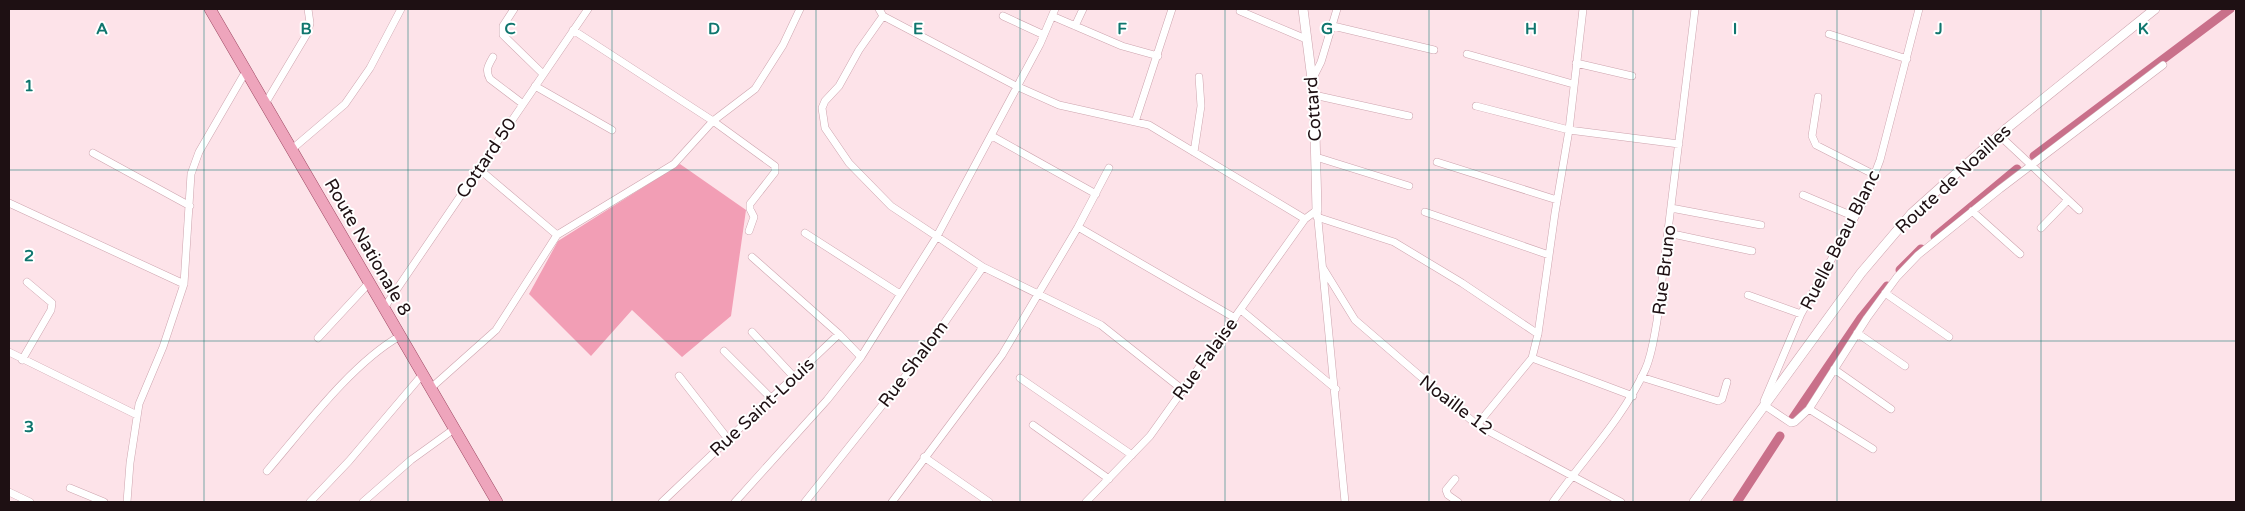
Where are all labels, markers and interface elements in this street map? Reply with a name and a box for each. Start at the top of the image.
text: A [96,19,108,39]
text: B [300,19,312,39]
text: C [504,19,516,39]
text: D [708,19,720,39]
text: E [913,19,923,39]
text: F [1117,19,1127,39]
text: G [1321,19,1333,39]
text: H [1525,19,1537,39]
text: I [1733,19,1737,39]
text: J [1934,19,1943,39]
text: K [2138,19,2149,39]
text: 1 [24,76,34,96]
street label: Cottard [1300,76,1326,142]
street label: Cottard 50 [451,114,521,202]
street label: Route de Noailles [1891,120,2015,238]
street label: Ruelle Beau Blanc [1795,167,1885,313]
street label: Route Nationale 8 [320,174,416,320]
street label: Rue Bruno [1648,224,1680,316]
text: 2 [24,246,34,266]
street label: Rue Falaise [1168,314,1242,404]
street label: Rue Shalom [873,316,953,412]
street label: Rue Saint-Louis [705,353,819,461]
street label: Noaille 12 [1415,370,1497,440]
text: 3 [24,417,34,437]

